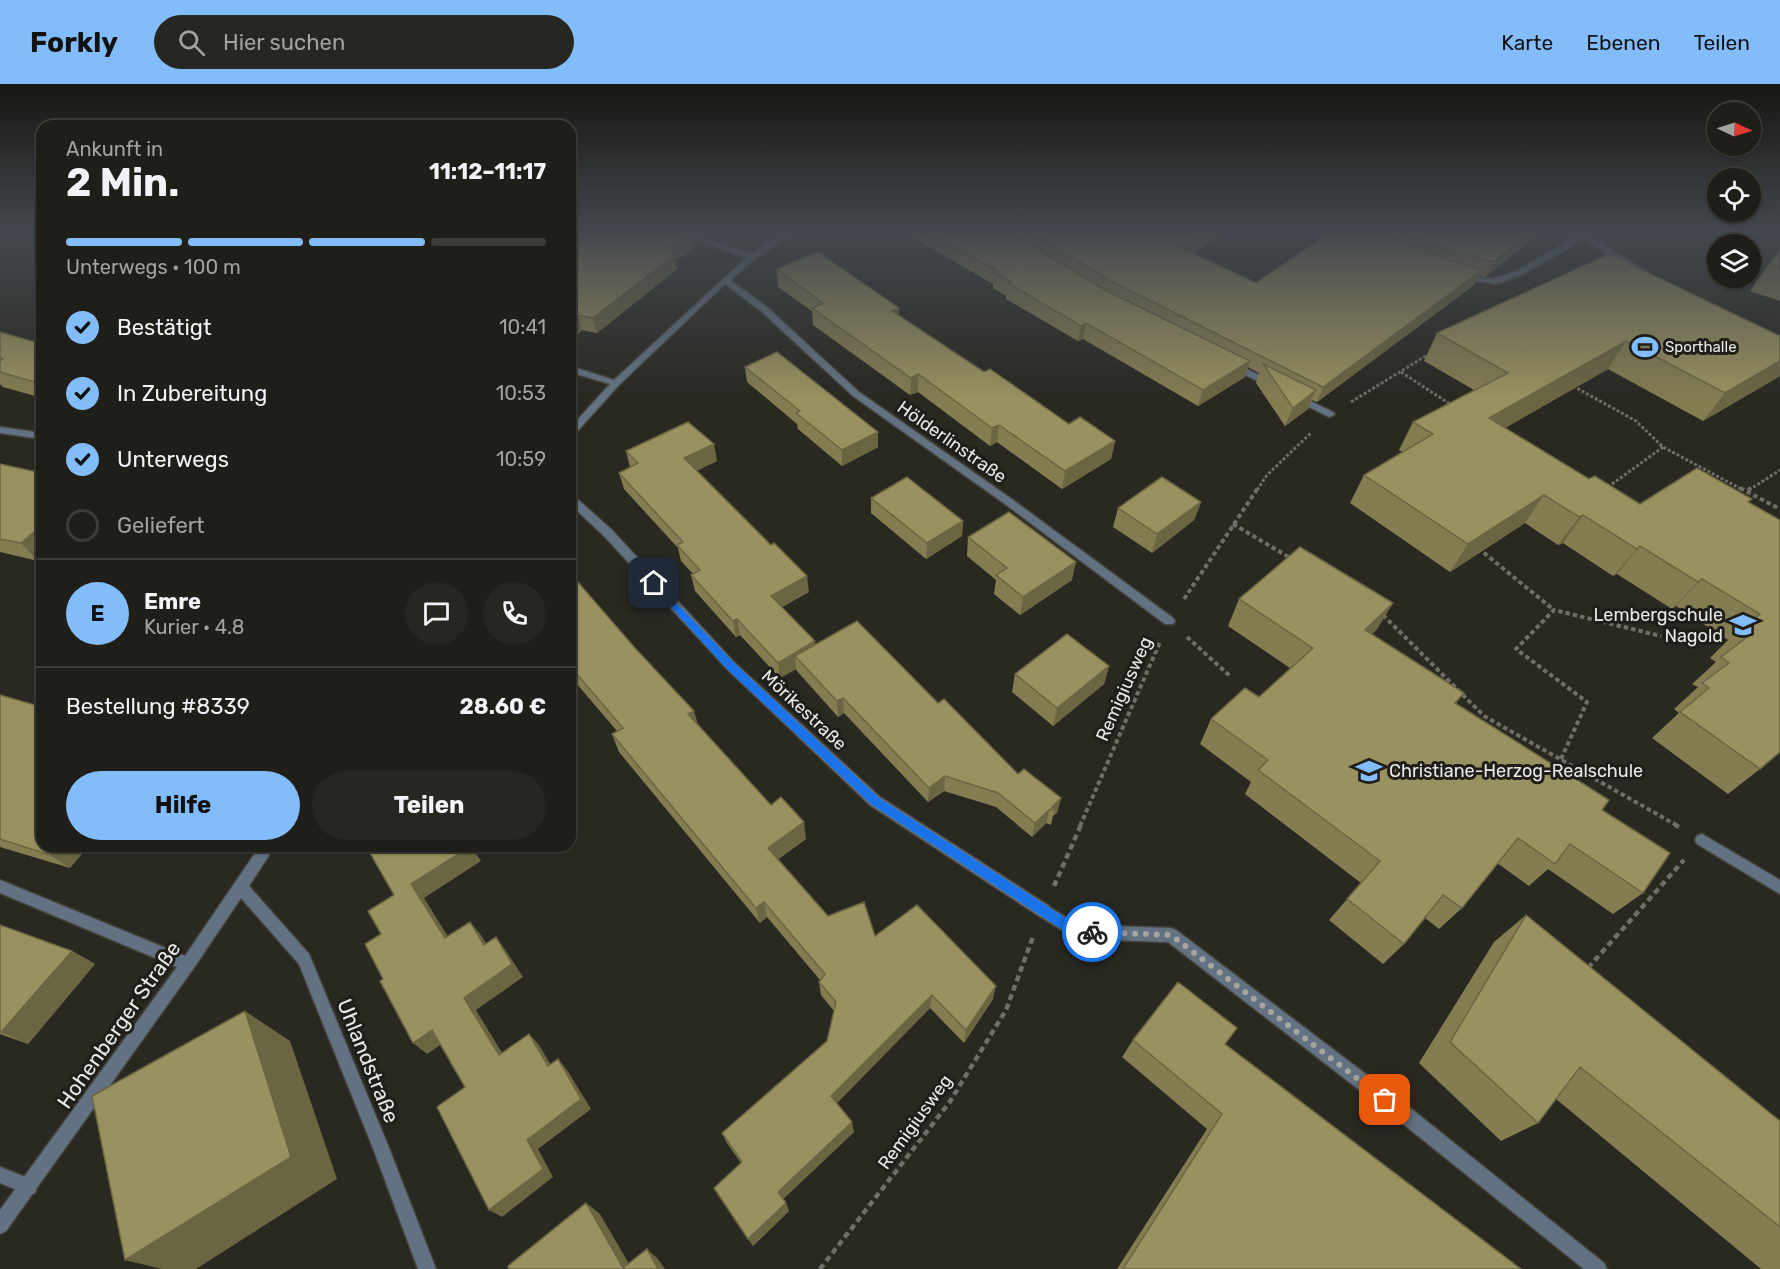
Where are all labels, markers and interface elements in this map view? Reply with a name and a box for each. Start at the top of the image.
search box [154,15,574,69]
text: Forkly [30,26,118,59]
icon: search [175,26,208,59]
text: Hier suchen [223,29,345,56]
text: Karte [1501,30,1553,55]
text: Ebenen [1586,30,1660,55]
text: Teilen [1693,30,1750,55]
north arrow [1707,102,1761,156]
map controls [1707,102,1761,288]
text: Ankunft in [66,137,163,161]
text: 11:12–11:17 [429,158,546,185]
text: 2 Min. [66,160,179,206]
button: locate [1707,168,1761,222]
button: layers [1707,234,1761,288]
text: Unterwegs · 100 m [66,255,241,279]
icon: check [66,311,99,344]
text: Bestätigt [117,314,212,341]
text: 10:41 [499,315,546,339]
sports icon: Sporthalle [1630,332,1660,362]
place label: Sporthalle [1665,338,1737,356]
icon: check [66,377,99,410]
text: In Zubereitung [117,380,267,407]
text: 10:53 [496,381,546,405]
street label: Hölderlinstraße [893,396,1011,488]
icon: check [66,443,99,476]
text: Unterwegs [117,446,229,473]
text: 10:59 [496,447,546,471]
text: Geliefert [117,512,205,539]
pin [628,557,679,608]
icon: home [637,566,670,599]
button: chat [405,582,468,645]
button: phone [483,582,546,645]
text: Emre [144,588,201,615]
text: E [90,600,105,627]
place label: Lembergschule Nagold [1593,604,1723,647]
school or university icon: Lembergschule Nagold [1728,610,1758,640]
text: Kurier · 4.8 [144,615,244,639]
street label: Remigiusweg [1091,633,1157,745]
street label: Mörikestraße [757,665,851,755]
text: Bestellung #8339 [66,693,250,720]
text: 28.60 € [460,693,546,720]
school or university icon: Christiane-Herzog-Realschule [1354,756,1384,786]
place label: Christiane-Herzog-Realschule [1389,760,1643,782]
button: Hilfe [66,771,300,840]
button: Teilen [312,771,546,840]
courier [1062,902,1122,962]
icon: bike [1076,916,1109,949]
street label: Hohenberger Straße [52,936,186,1113]
street label: Uhlandstraße [332,995,405,1127]
street label: Remigiusweg [873,1070,957,1174]
pin [1359,1074,1410,1125]
icon: bag [1368,1083,1401,1116]

